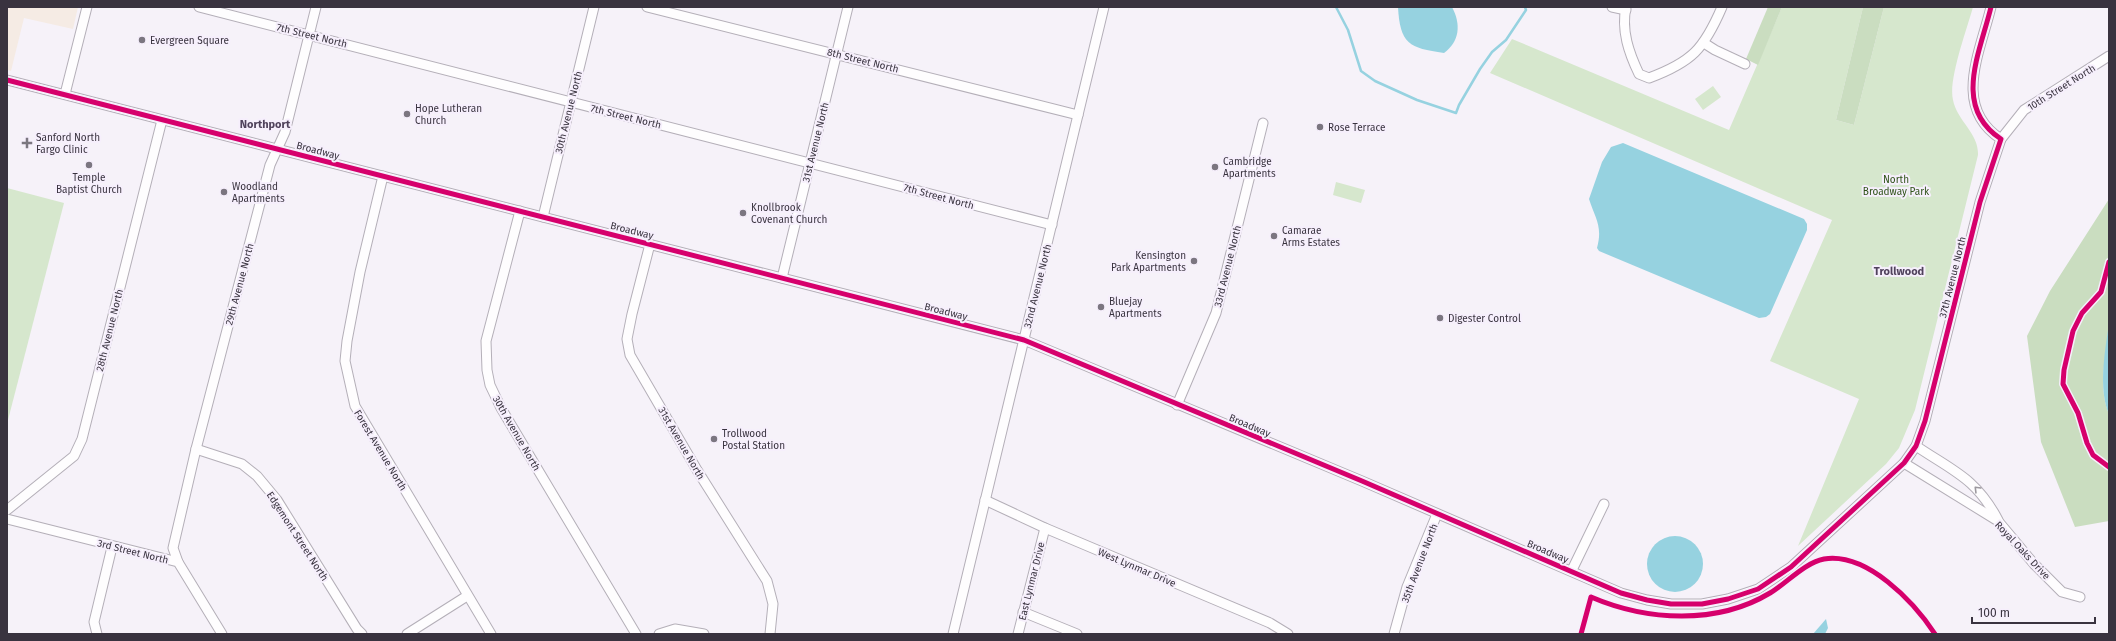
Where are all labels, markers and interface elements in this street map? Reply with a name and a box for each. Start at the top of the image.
street label: 7th Street North [275,21,348,51]
marker: Evergreen Square [137,35,147,45]
place label: Evergreen Square [150,35,229,47]
street label: 8th Street North [826,46,900,76]
street label: 10th Street North [2025,62,2098,114]
street label: 30th Avenue North [553,70,585,155]
street label: 31st Avenue North [800,101,832,183]
street label: 7th Street North [589,102,662,132]
place label: Hope Lutheran Church [415,103,482,127]
marker: Hope Lutheran Church [402,109,412,119]
district label: Northport [240,118,291,131]
marker: Rose Terrace [1315,122,1325,132]
place label: Rose Terrace [1328,122,1385,134]
place label: Sanford North Fargo Clinic [36,132,100,156]
marker: Sanford North Fargo Clinic [21,137,33,149]
street label: Broadway [295,139,341,162]
place label: Cambridge Apartments [1223,156,1276,180]
marker: Temple Baptist Church [84,160,94,170]
marker: Cambridge Apartments [1210,162,1220,172]
place label: Temple Baptist Church [56,172,122,196]
park label: North Broadway Park [1863,174,1930,198]
place label: Woodland Apartments [232,181,285,205]
street label: 7th Street North [902,182,975,212]
marker: Woodland Apartments [219,187,229,197]
place label: Knollbrook Covenant Church [751,202,827,226]
marker: Knollbrook Covenant Church [738,208,748,218]
street label: Broadway [609,220,655,242]
street label: 33rd Avenue North [1212,224,1244,308]
place label: Camarae Arms Estates [1282,225,1340,249]
marker: Camarae Arms Estates [1269,231,1279,241]
street label: 37th Avenue North [1937,235,1969,319]
street label: 29th Avenue North [223,242,257,326]
street label: 32nd Avenue North [1022,243,1054,329]
place label: Kensington Park Apartments [1111,250,1186,274]
marker: Kensington Park Apartments [1189,256,1199,266]
district label: Trollwood [1874,265,1924,278]
street label: 28th Avenue North [94,288,126,373]
place label: Bluejay Apartments [1109,296,1162,320]
street label: Broadway [923,301,969,323]
marker: Bluejay Apartments [1096,302,1106,312]
marker: Digester Control [1435,313,1445,323]
place label: Digester Control [1448,313,1521,325]
street label: 30th Avenue North [490,394,542,473]
street label: 31st Avenue North [655,405,707,482]
street label: Forest Avenue North [351,408,409,493]
street label: Broadway [1227,412,1272,440]
place label: Trollwood Postal Station [722,428,785,452]
marker: Trollwood Postal Station [709,434,719,444]
one-way arrow [1974,486,1982,494]
street label: Edgemont Street North [264,490,330,583]
street label: Royal Oaks Drive [1992,519,2052,582]
street label: 35th Avenue North [1399,522,1441,605]
street label: 3rd Street North [96,537,170,567]
street label: Broadway [1525,538,1570,566]
street label: East Lynmar Drive [1016,541,1048,622]
street label: West Lynmar Drive [1096,546,1177,590]
scale bar [1972,599,2095,625]
text: 100 m [1978,606,2010,620]

